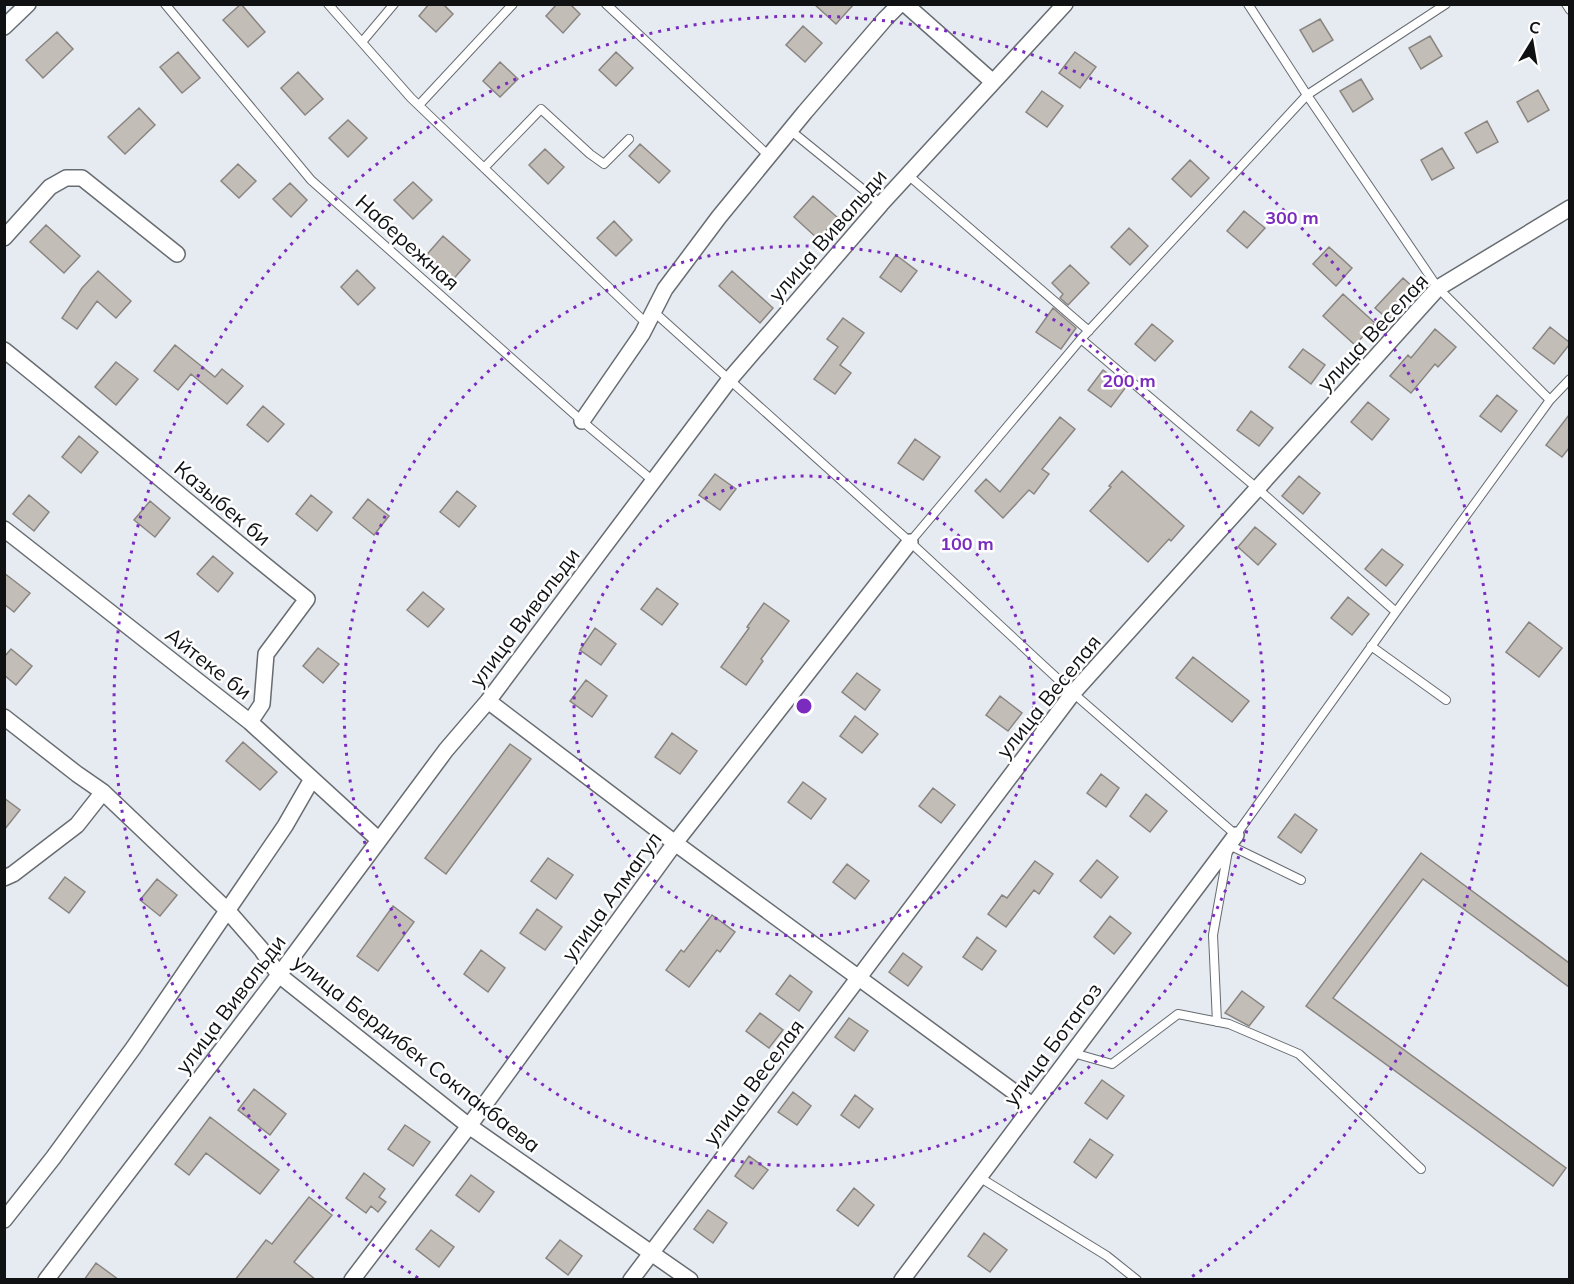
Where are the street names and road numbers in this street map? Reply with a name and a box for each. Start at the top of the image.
street label: улица Вивальди [762,163,892,307]
street label: Набережная [351,188,465,296]
street label: улица Веселая [1311,268,1433,396]
street label: Казыбек би [169,455,277,551]
street label: улица Вивальди [463,542,585,692]
street label: Айтеке би [161,621,257,705]
street label: улица Веселая [990,629,1106,763]
street label: улица Алмагул [555,826,667,966]
street label: улица Вивальди [169,929,291,1079]
street label: улица Бердибек Сокпакбаева [288,948,546,1158]
street label: улица Ботагоз [997,977,1107,1111]
street label: улица Веселая [697,1014,809,1150]

